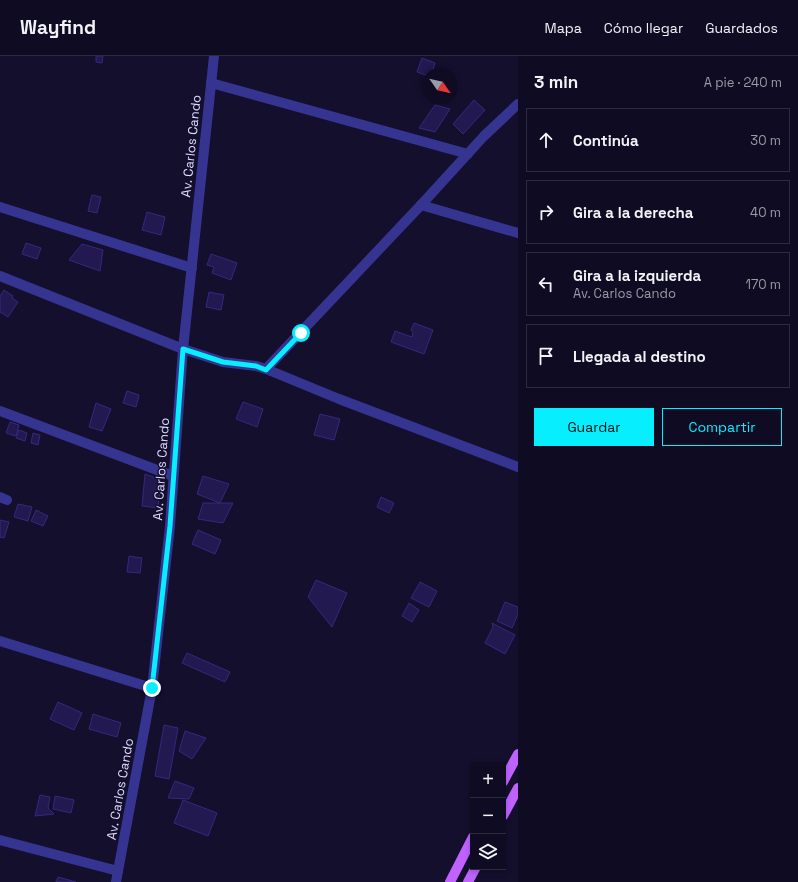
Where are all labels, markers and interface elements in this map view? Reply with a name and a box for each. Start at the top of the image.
text: Wayfind [20,15,96,40]
text: Mapa [545,19,582,37]
text: Cómo llegar [604,19,683,37]
text: Guardados [705,19,778,37]
north arrow [422,68,458,104]
text: 3 min [534,71,578,93]
text: A pie · 240 m [704,74,782,91]
street label: Av. Carlos Cando [177,94,205,198]
icon: ahead [535,129,557,151]
text: Continúa [573,131,639,150]
text: 30 m [750,132,781,149]
icon: right [535,201,557,223]
text: Gira a la derecha [573,203,693,222]
text: 40 m [750,204,781,221]
text: Gira a la izquierda [573,266,701,285]
icon: left [535,273,557,295]
text: 170 m [745,276,781,293]
text: Av. Carlos Cando [573,285,676,302]
route start [292,324,310,342]
icon: arrive [535,345,557,367]
text: Llegada al destino [573,347,706,366]
button: Guardar [534,408,654,446]
button: Compartir [662,408,782,446]
street label: Av. Carlos Cando [149,417,173,521]
route end [143,679,161,697]
street label: Av. Carlos Cando [103,737,137,841]
map controls [470,762,506,870]
button: + [470,762,506,798]
button: − [470,798,506,834]
button: layers [470,834,506,870]

